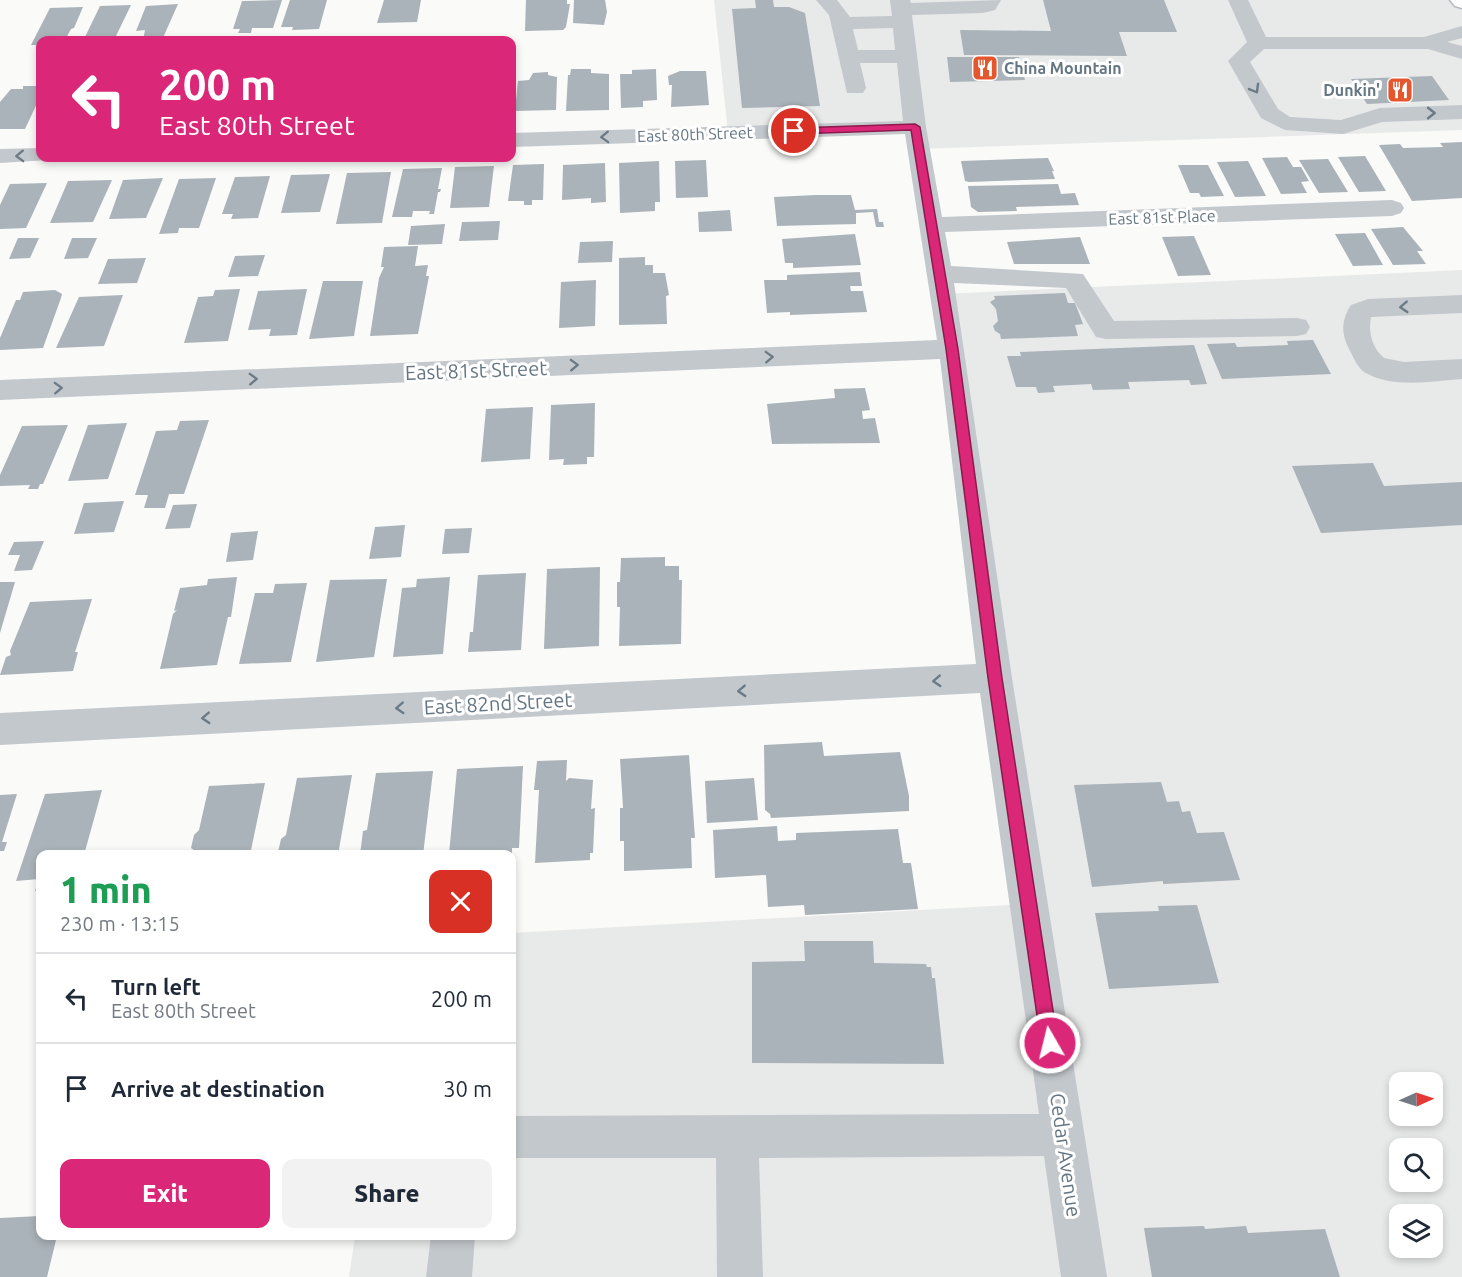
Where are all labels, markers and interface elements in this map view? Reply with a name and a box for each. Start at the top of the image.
restaurant icon: China Mountain [970,53,1000,83]
place label: China Mountain [1004,59,1122,77]
icon: left [60,60,138,138]
text: 200 m [159,61,276,108]
restaurant icon: Dunkin' [1385,75,1415,105]
place label: Dunkin' [1323,81,1380,99]
one-way arrow [1248,83,1260,93]
pin [768,105,819,156]
one-way arrow [1427,107,1436,119]
text: East 80th Street [159,110,355,140]
icon: arrive [777,114,810,147]
street label: East 80th Street [637,123,754,145]
one-way arrow [600,130,609,143]
one-way arrow [16,149,25,162]
street label: East 81st Place [1108,206,1216,228]
one-way arrow [1399,300,1408,313]
one-way arrow [764,351,773,364]
street label: East 81st Street [405,356,548,384]
one-way arrow [569,359,578,372]
one-way arrow [249,373,258,386]
one-way arrow [54,381,63,394]
one-way arrow [932,674,941,687]
one-way arrow [737,684,746,697]
street label: East 82nd Street [423,688,573,718]
one-way arrow [396,702,405,715]
one-way arrow [201,712,210,725]
text: 1 min [60,869,152,910]
button: close [429,870,492,933]
text: 230 m · 13:15 [60,912,180,935]
text: Turn left [111,974,201,999]
icon: left [60,982,93,1015]
text: 200 m [431,986,492,1011]
text: East 80th Street [111,999,256,1022]
position arrow [1018,1011,1082,1075]
icon: arrive [60,1072,93,1105]
north arrow [1389,1072,1443,1126]
map controls [1389,1072,1443,1258]
text: Arrive at destination [111,1076,325,1101]
text: 30 m [443,1076,492,1101]
street label: Cedar Avenue [1046,1092,1086,1218]
button: search [1389,1138,1443,1192]
button: Exit [60,1159,270,1228]
button: Share [282,1159,492,1228]
button: layers [1389,1204,1443,1258]

